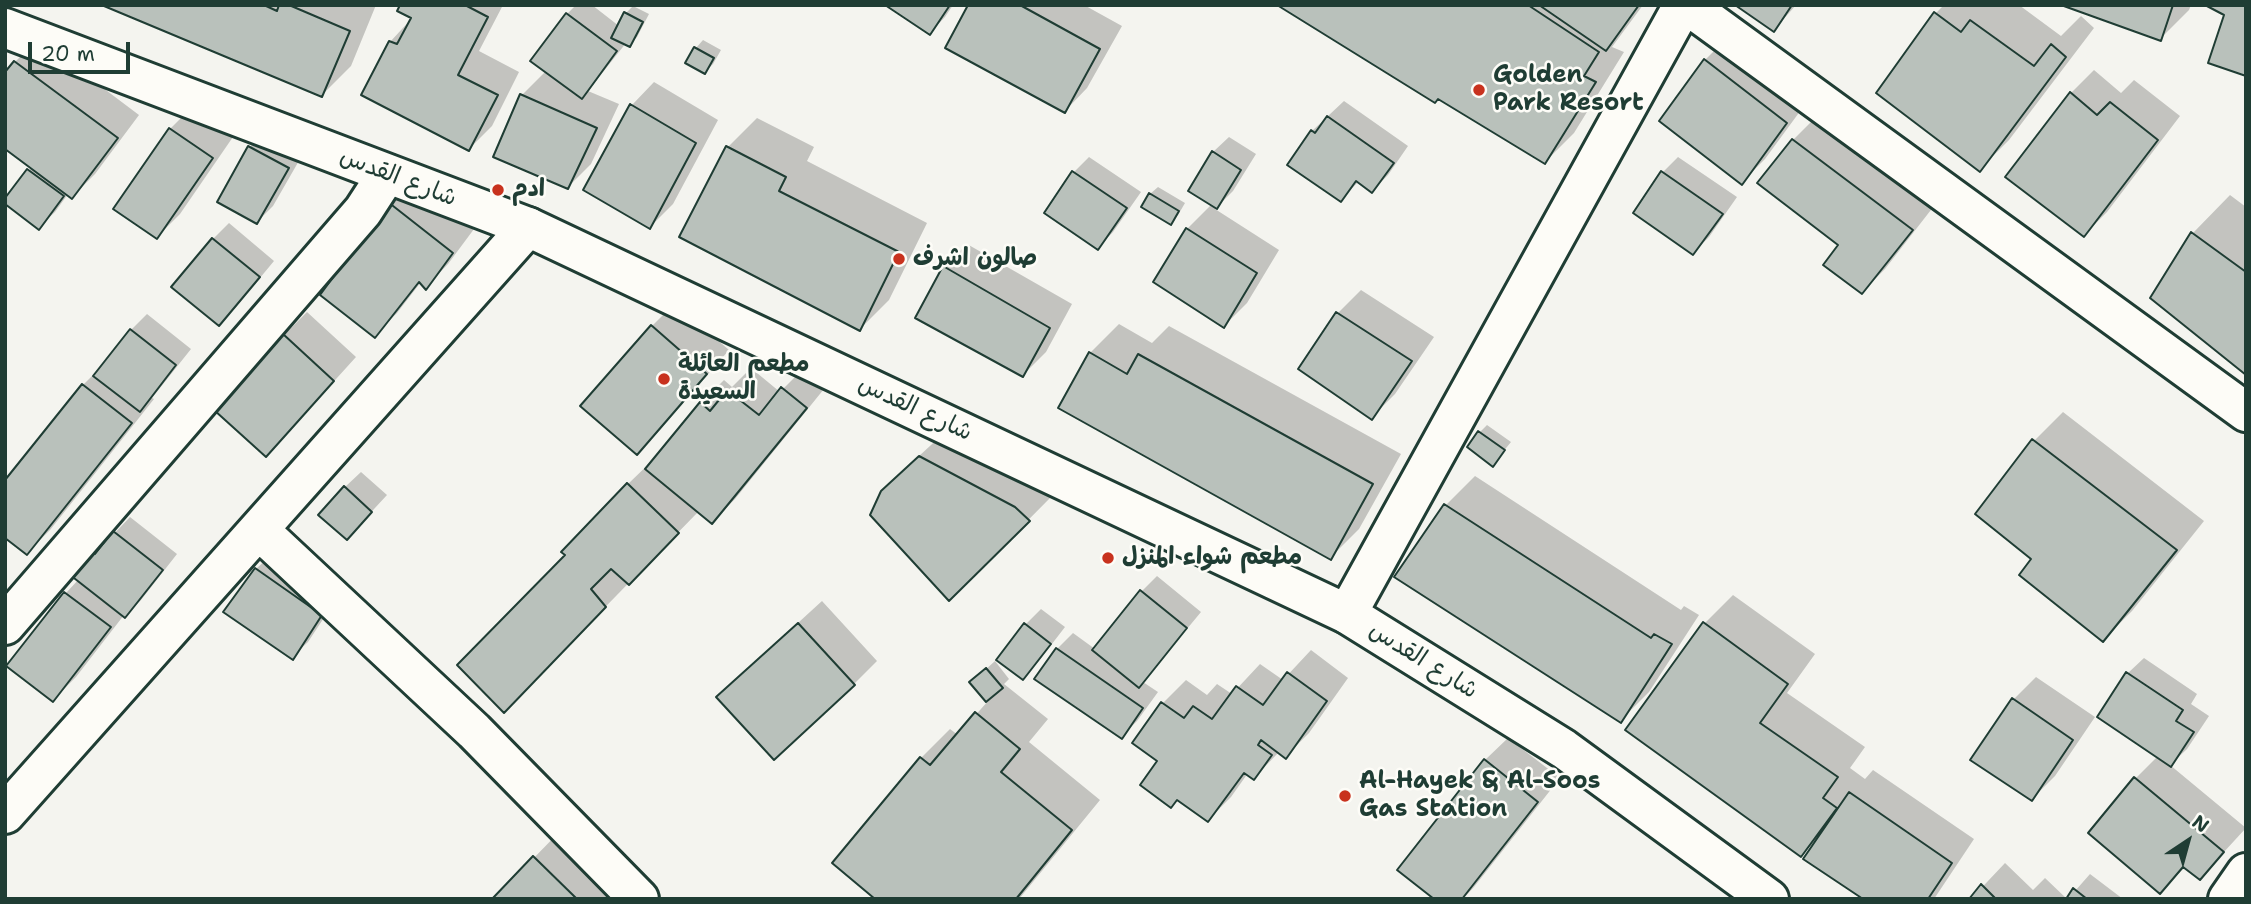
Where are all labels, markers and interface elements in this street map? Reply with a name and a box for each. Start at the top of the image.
scale bar [32,28,133,72]
text: 20 m [41,40,95,68]
place label: Golden Park Resort [1493,62,1644,118]
marker: Golden Park Resort [1471,82,1487,98]
street label: شارع القدس [336,143,460,213]
place label: ادم [512,176,545,204]
marker: ادم [490,182,506,198]
place label: صالون اشرف [913,245,1037,273]
marker: صالون اشرف [891,251,907,267]
place label: مطعم العائلة السعيدة [678,351,810,407]
street label: شارع القدس [853,370,977,448]
marker: مطعم العائلة السعيدة [656,371,672,387]
place label: مطعم شواء المنزل [1122,544,1302,572]
marker: مطعم شواء المنزل [1100,550,1116,566]
street label: شارع القدس [1363,616,1483,706]
place label: Al-Hayek & Al-Soos Gas Station [1359,768,1600,824]
marker: Al-Hayek & Al-Soos Gas Station [1337,788,1353,804]
north arrow [2153,806,2223,876]
text: N [2187,809,2214,838]

